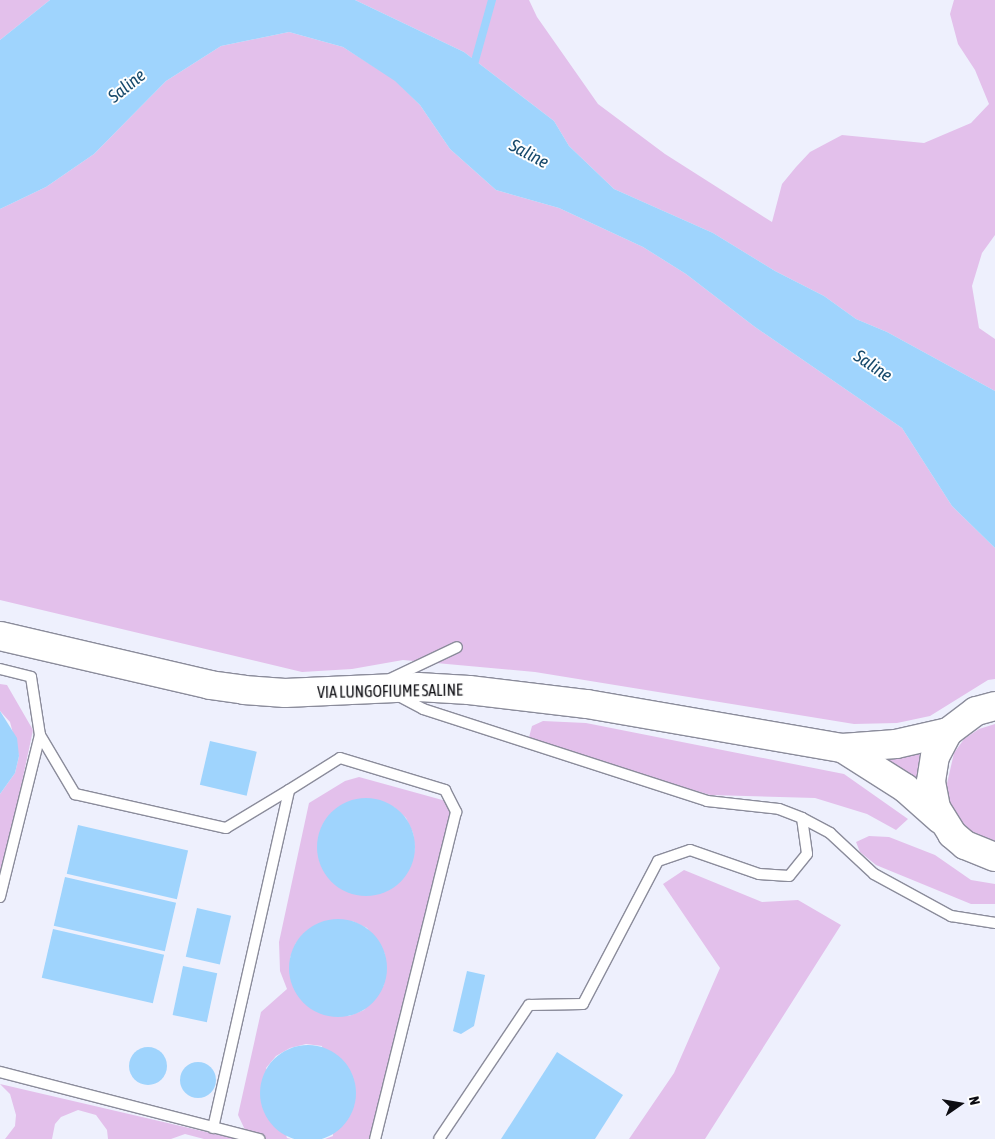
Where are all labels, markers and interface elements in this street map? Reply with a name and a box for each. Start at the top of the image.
water label: Saline [104,64,150,108]
water label: Saline [506,135,552,173]
water label: Saline [850,345,896,387]
street label: VIA LUNGOFIUME SALINE [317,680,463,702]
north arrow [935,1079,985,1129]
text: N [966,1095,983,1106]

